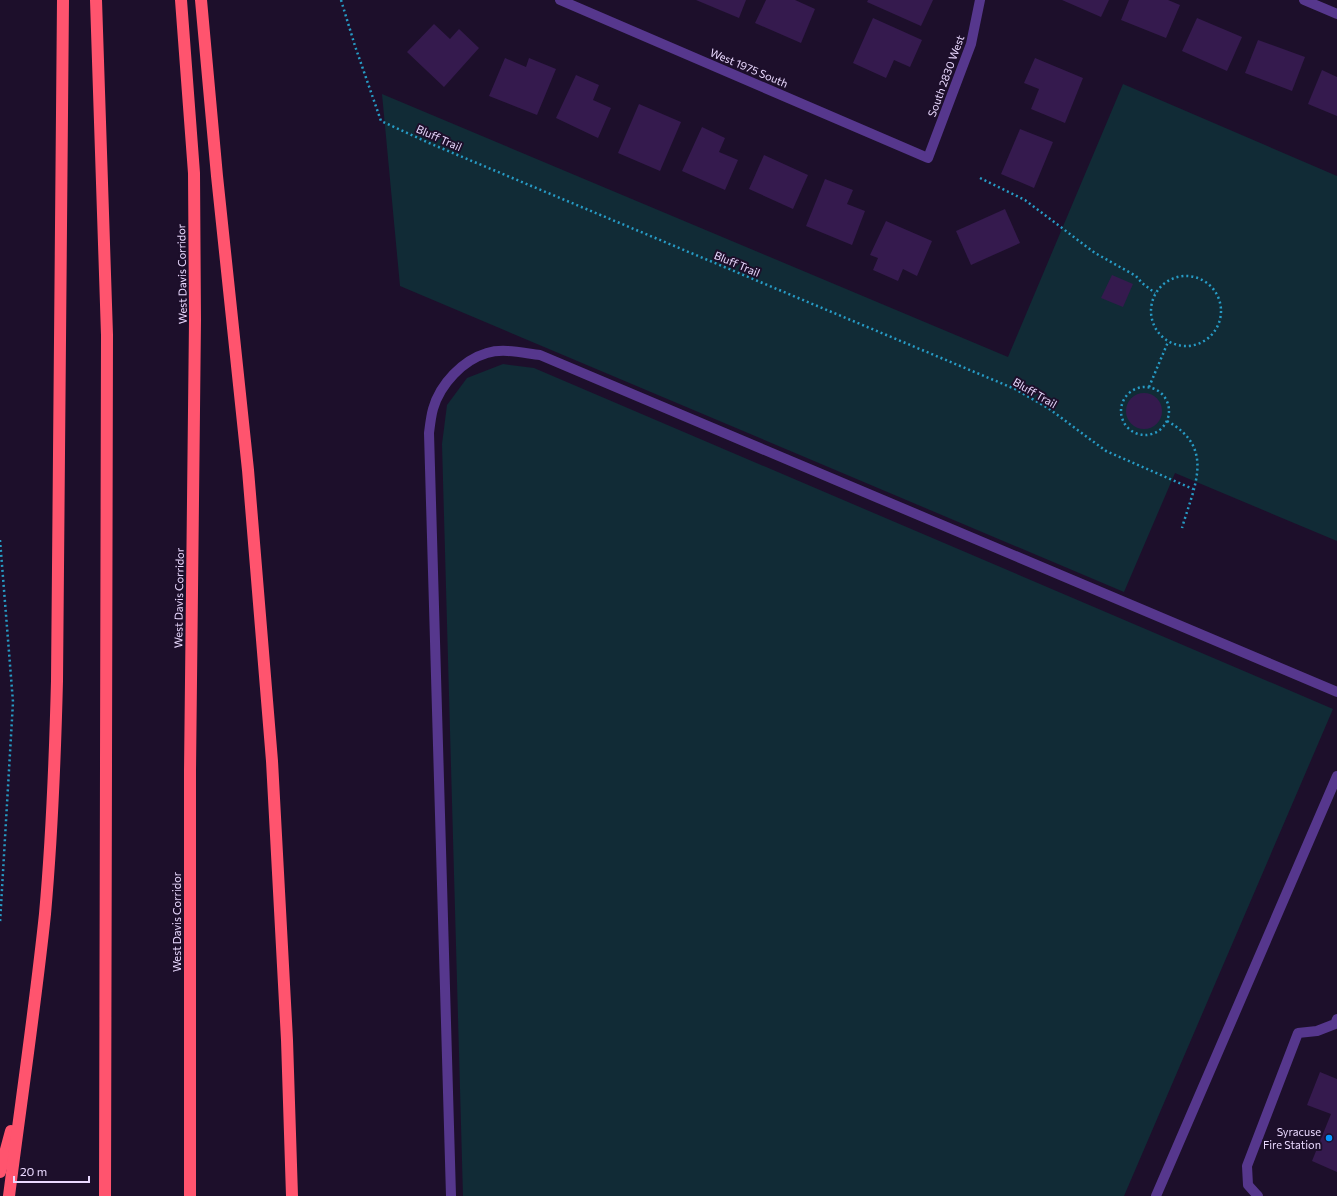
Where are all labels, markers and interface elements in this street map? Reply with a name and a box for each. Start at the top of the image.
street label: South 2830 West [925,33,967,119]
street label: West 1975 South [708,45,790,90]
street label: Bluff Trail [414,122,464,153]
street label: West Davis Corridor [174,223,189,324]
street label: Bluff Trail [712,248,762,279]
street label: Bluff Trail [1011,375,1059,410]
street label: West Davis Corridor [171,547,186,648]
street label: West Davis Corridor [170,871,183,972]
place label: Syracuse Fire Station [1263,1125,1321,1151]
marker: Syracuse Fire Station [1324,1133,1334,1143]
scale bar [14,1158,89,1184]
text: 20 m [20,1164,47,1178]

